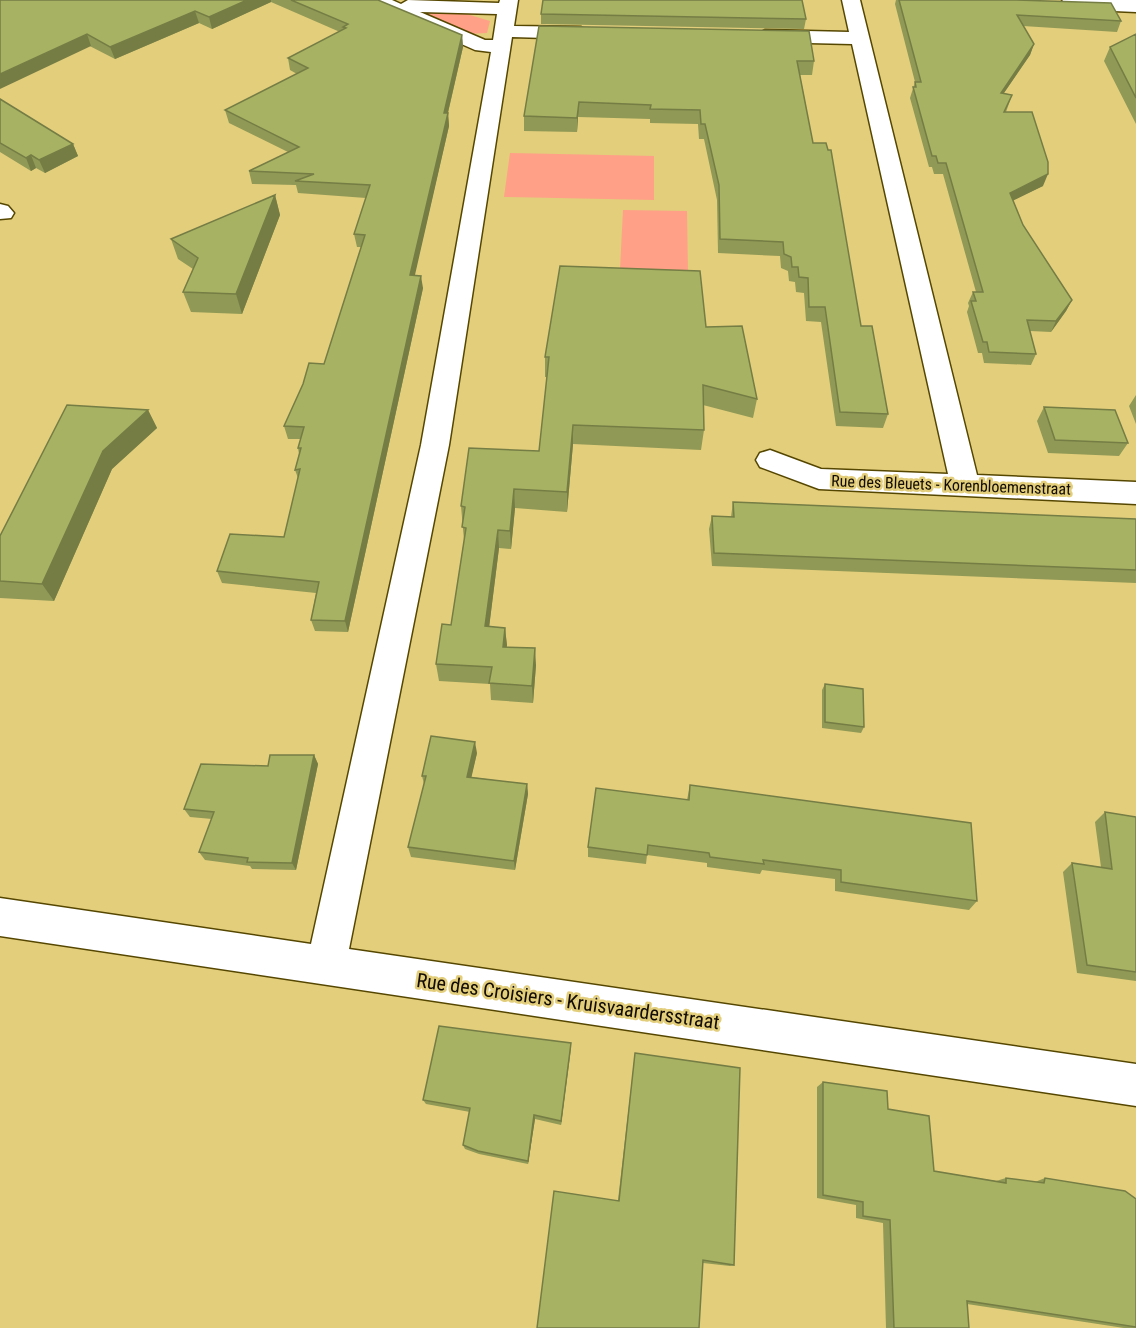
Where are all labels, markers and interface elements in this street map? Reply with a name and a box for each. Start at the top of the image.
street label: Rue des Bleuets - Korenbloemenstraat [831,471,1071,499]
street label: Rue des Croisiers - Kruisvaardersstraat [415,968,721,1034]

